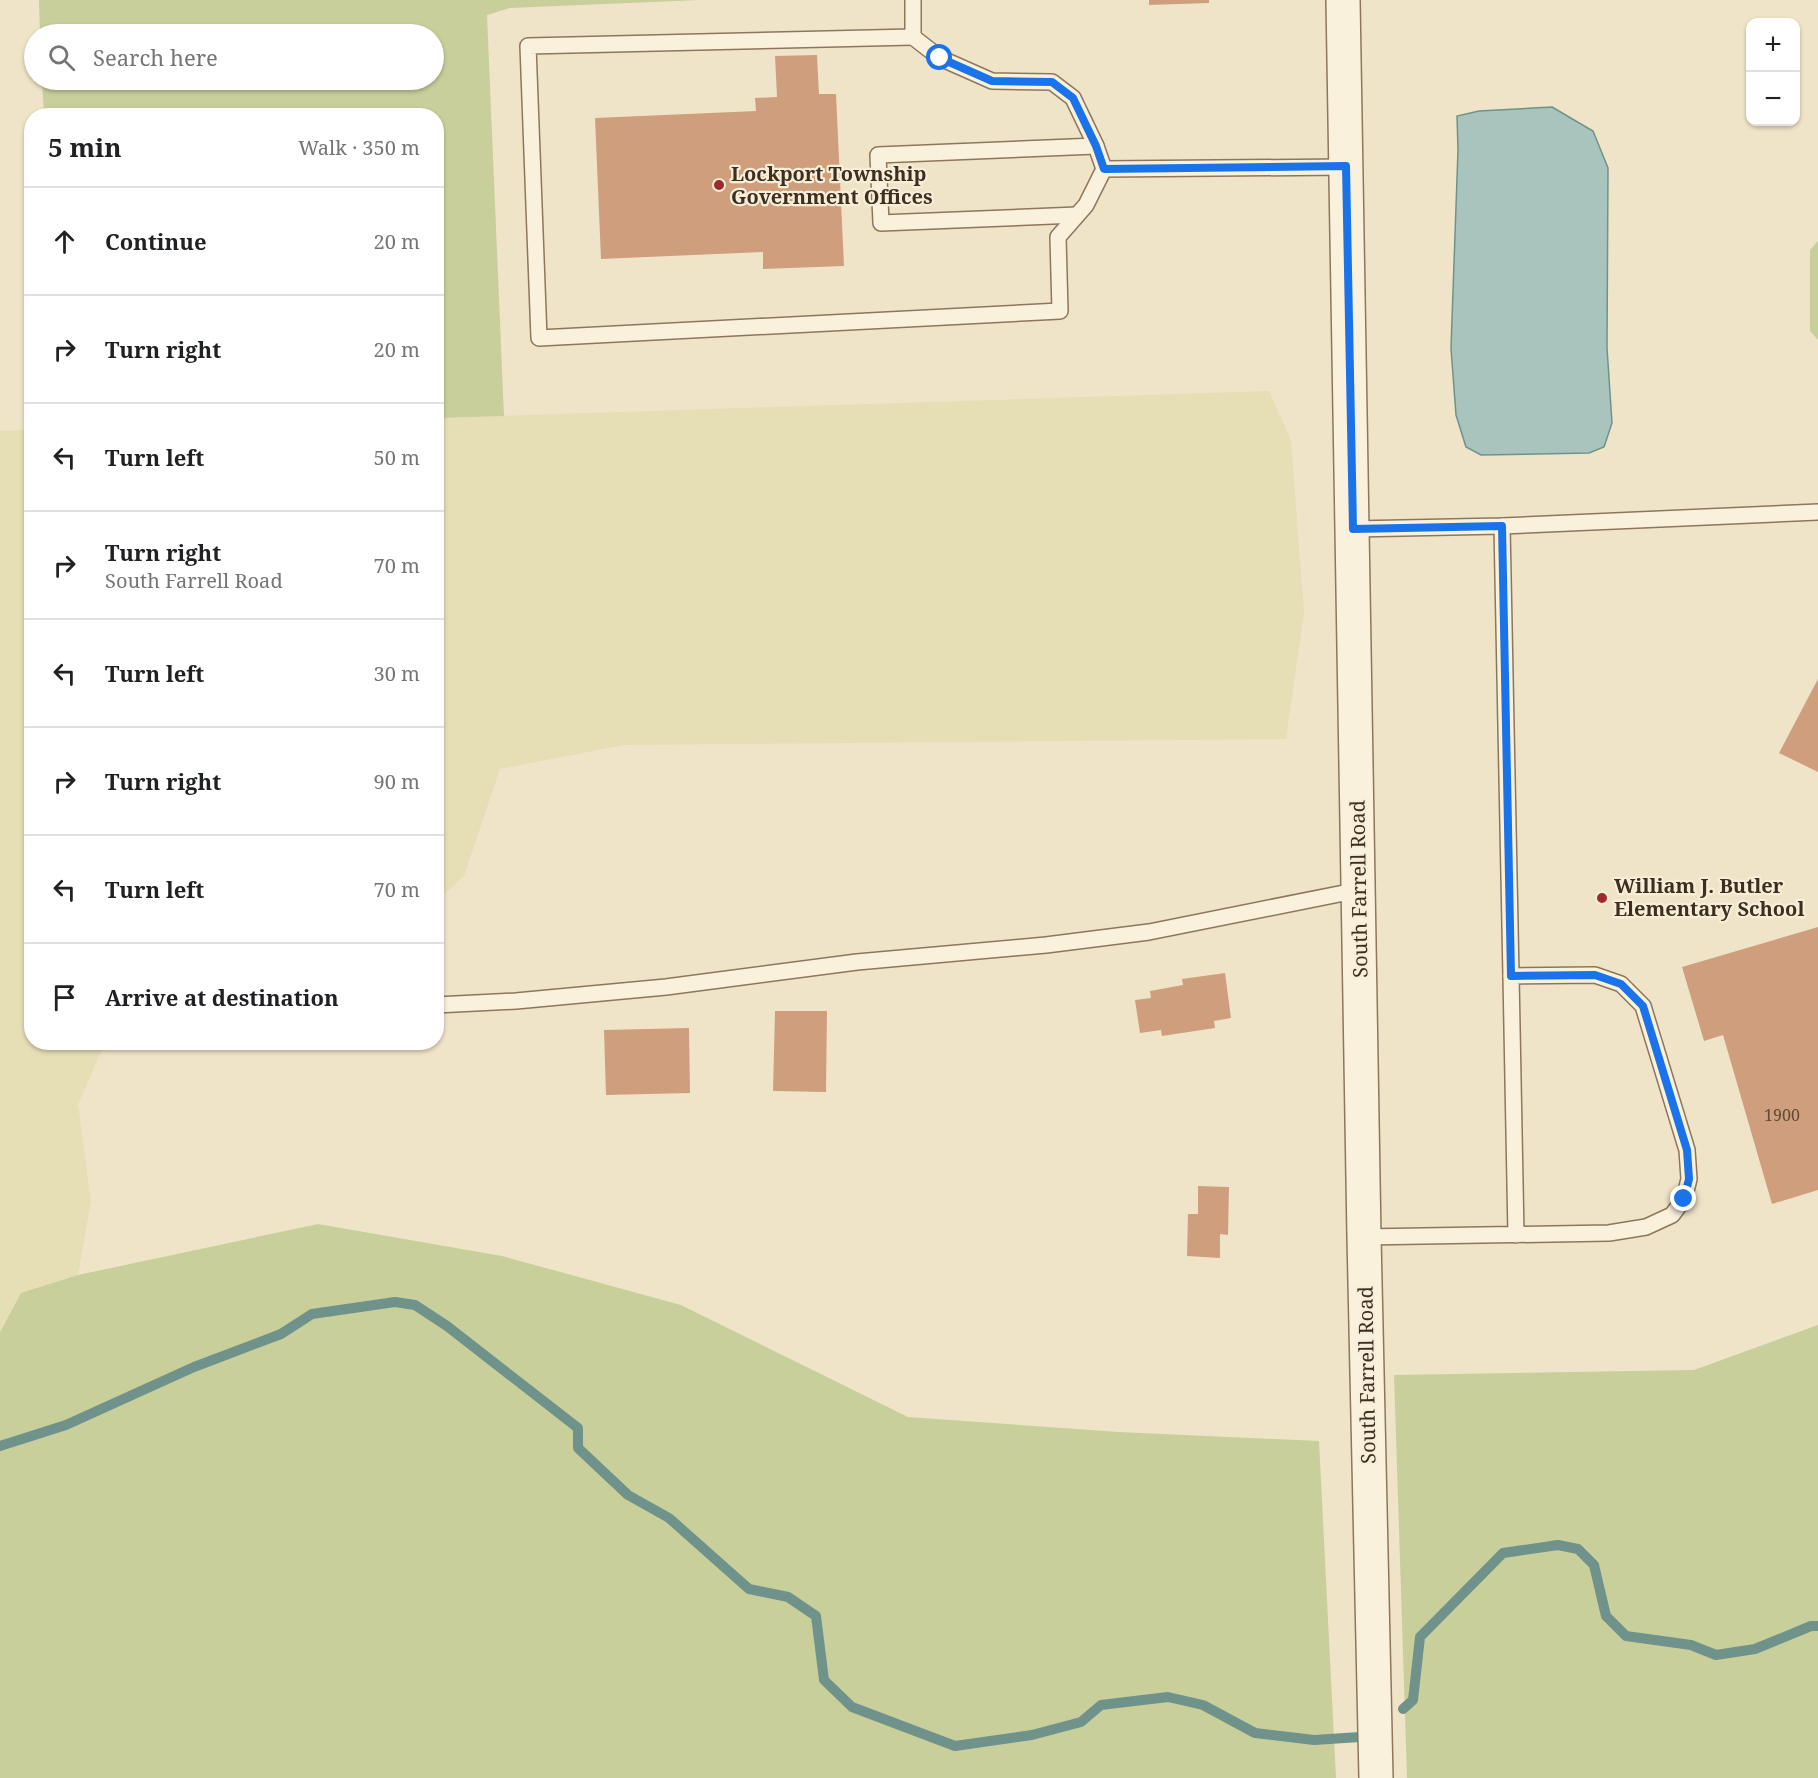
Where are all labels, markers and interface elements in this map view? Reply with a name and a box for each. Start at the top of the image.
map controls [1746,18,1800,126]
button: + [1746,18,1800,72]
search box [24,24,444,90]
icon: search [45,41,78,74]
text: Search here [93,42,218,72]
route start [926,44,952,70]
button: − [1746,72,1800,126]
text: 5 min [48,129,122,165]
text: Walk · 350 m [298,134,420,161]
place label: Lockport Township Government Offices [731,160,933,210]
marker: Lockport Township Government Offices [712,178,726,192]
icon: ahead [48,225,81,258]
text: Continue [105,226,207,256]
text: 20 m [374,228,420,255]
icon: right [48,333,81,366]
text: Turn right [105,334,221,364]
text: 20 m [374,336,420,363]
icon: left [48,441,81,474]
text: Turn left [105,442,204,472]
text: 50 m [374,444,420,471]
text: Turn right [105,537,221,567]
icon: right [48,549,81,582]
text: 70 m [374,552,420,579]
text: South Farrell Road [105,567,283,594]
icon: left [48,657,81,690]
text: Turn left [105,658,204,688]
text: 30 m [374,660,420,687]
icon: right [48,765,81,798]
text: Turn right [105,766,221,796]
text: 90 m [374,768,420,795]
street label: South Farrell Road [1343,800,1374,978]
place label: William J. Butler Elementary School [1614,872,1804,922]
icon: left [48,873,81,906]
text: Turn left [105,874,204,904]
text: 70 m [374,876,420,903]
marker: William J. Butler Elementary School [1595,891,1609,905]
icon: arrive [48,981,81,1014]
text: Arrive at destination [105,982,339,1012]
house number: 1900 [1764,1104,1800,1126]
route end [1670,1185,1696,1211]
street label: South Farrell Road [1351,1286,1382,1464]

